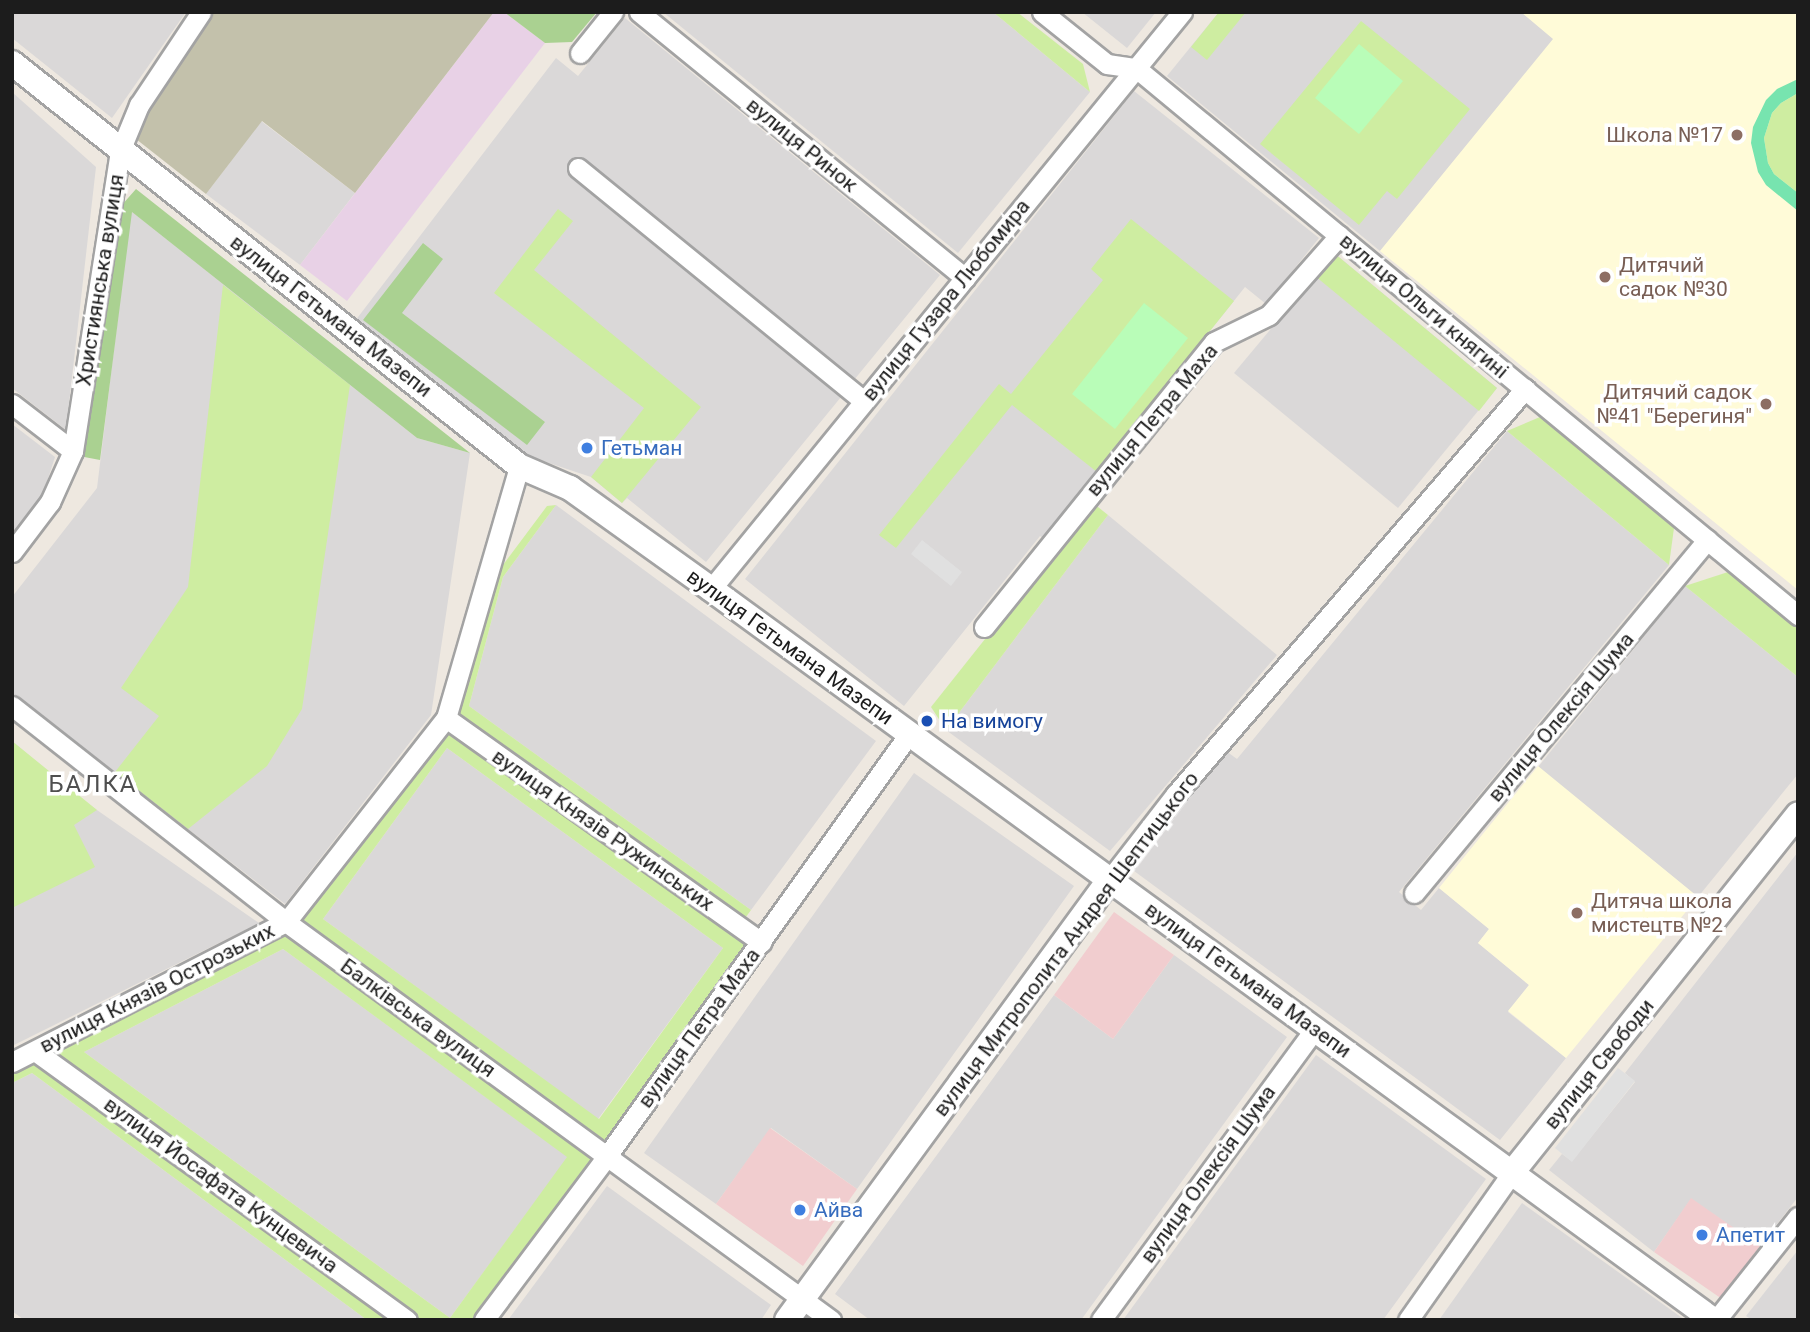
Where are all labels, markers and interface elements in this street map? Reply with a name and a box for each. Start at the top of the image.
street label: вулиця Ринок [741,92,863,198]
place label: Школа №17 [1606,122,1723,148]
marker: Школа №17 [1729,127,1745,143]
street label: Християнська вулиця [71,172,129,388]
street label: вулиця Гузара Любомира [857,194,1035,406]
street label: вулиця Ольги княгині [1335,228,1513,384]
street label: вулиця Гетьмана Мазепи [225,229,437,403]
place label: Дитячий садок №30 [1619,252,1728,302]
marker: Дитячий садок №30 [1597,269,1613,285]
street label: вулиця Петра Маха [1081,339,1223,501]
place label: Дитячий садок №41 "Берегиня" [1596,379,1752,429]
marker: Дитячий садок №41 "Берегиня" [1758,396,1774,412]
place label: Гетьман [601,435,682,461]
marker: Гетьман [579,440,595,456]
street label: вулиця Гетьмана Мазепи [682,564,898,730]
street label: вулиця Олексія Шума [1483,627,1639,807]
place label: На вимогу [941,708,1043,734]
marker: На вимогу [919,713,935,729]
street label: вулиця Князів Ружинських [487,744,719,916]
street label: вулиця Митрополита Андрея Шептицького [928,767,1204,1121]
district label: БАЛКА [49,771,137,799]
place label: Дитяча школа мистецтв №2 [1591,888,1732,938]
street label: вулиця Гетьмана Мазепи [1140,897,1356,1063]
marker: Дитяча школа мистецтв №2 [1569,905,1585,921]
street label: вулиця Князів Острозьких [35,918,279,1058]
street label: вулиця Петра Маха [633,943,765,1113]
street label: Балківська вулиця [336,953,500,1083]
street label: вулиця Свободи [1539,994,1659,1134]
street label: вулиця Олексія Шума [1135,1080,1281,1268]
street label: вулиця Йосафата Кунцевича [99,1092,343,1278]
place label: Айва [814,1197,863,1223]
marker: Айва [792,1202,808,1218]
place label: Апетит [1716,1222,1785,1248]
marker: Апетит [1694,1227,1710,1243]

